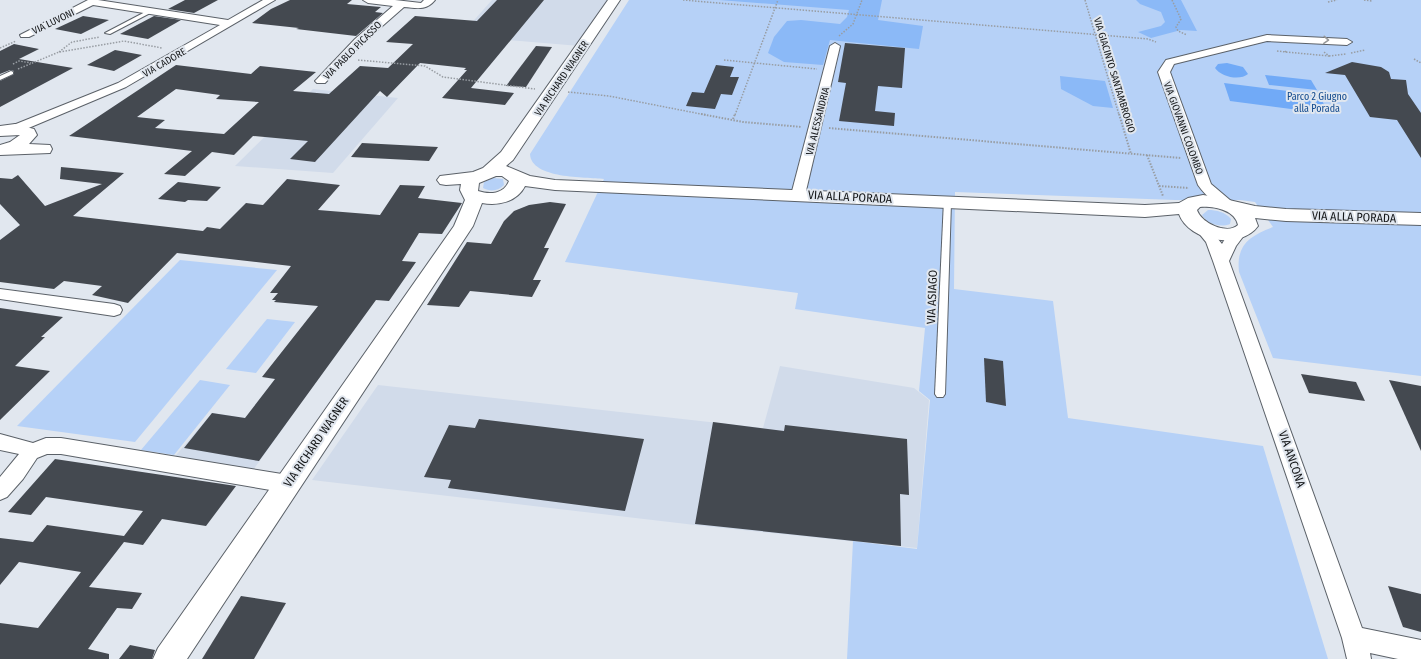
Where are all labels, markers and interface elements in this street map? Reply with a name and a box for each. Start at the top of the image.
street label: VIA LUVONI [30,7,76,37]
street label: VIA GIACINTO SANTAMBROGIO [1091,16,1137,134]
street label: VIA PABLO PICASSO [321,19,384,82]
one-way arrow [1323,36,1329,45]
street label: VIA RICHARD WAGNER [532,38,592,118]
street label: VIA CADORE [141,46,189,80]
street label: VIA GIOVANNI COLOMBO [1161,81,1205,176]
street label: VIA ALESSANDRIA [804,85,832,157]
park label: Parco 2 Giugno alla Porada [1287,91,1347,115]
street label: VIA ALLA PORADA [808,188,893,206]
street label: VIA ALLA PORADA [1312,209,1397,225]
street label: VIA ASIAGO [924,270,940,324]
street label: VIA RICHARD WAGNER [281,394,352,490]
street label: VIA ANCONA [1276,429,1308,490]

